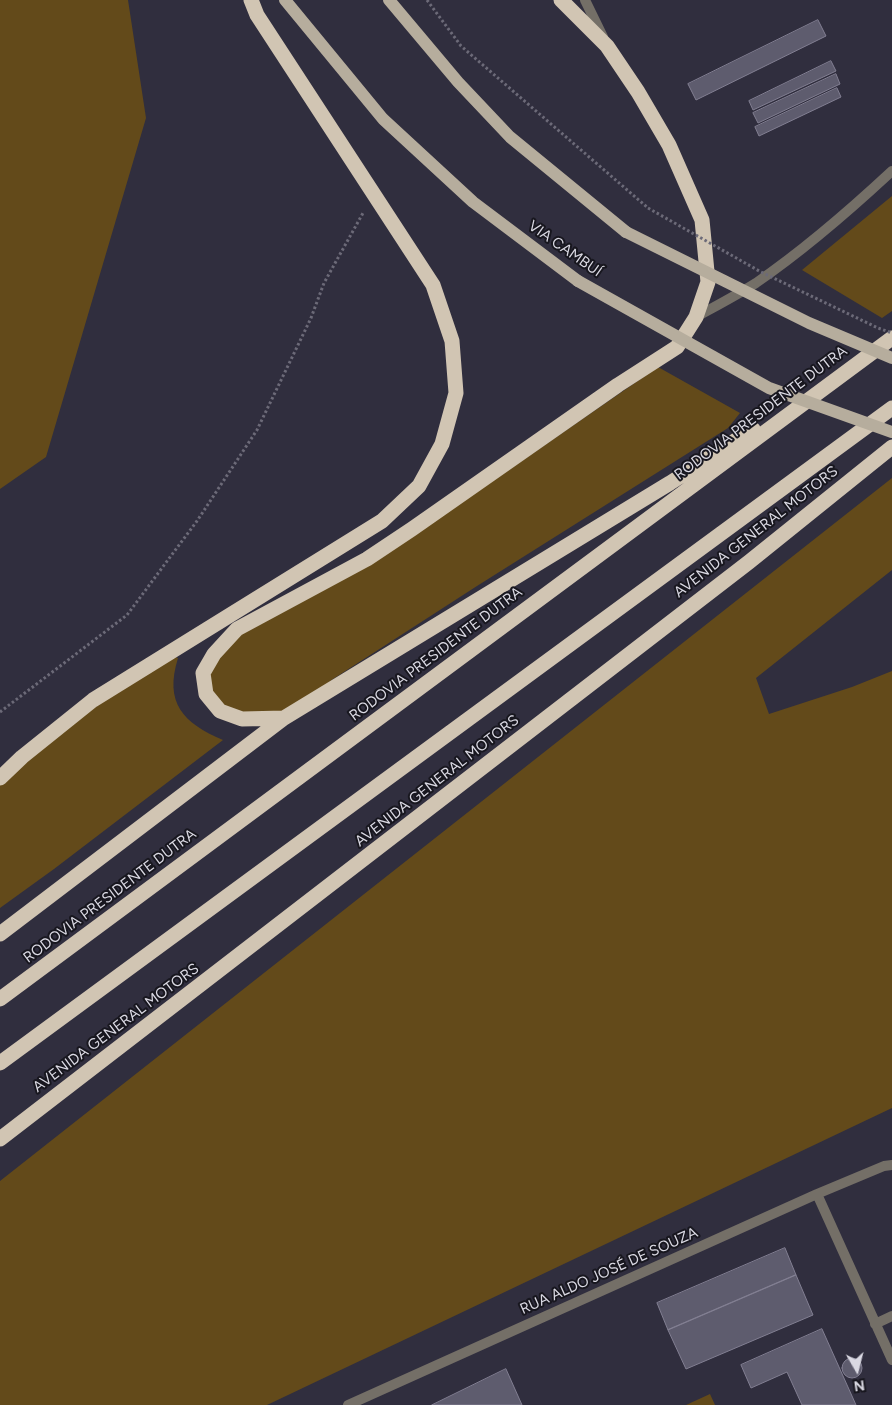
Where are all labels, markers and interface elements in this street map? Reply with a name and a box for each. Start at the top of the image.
street label: VIA CAMBUÍ [525,217,605,281]
street label: RODOVIA PRESIDENTE DUTRA [671,342,851,484]
street label: AVENIDA GENERAL MOTORS [670,462,842,602]
street label: RODOVIA PRESIDENTE DUTRA [346,583,526,725]
street label: AVENIDA GENERAL MOTORS [351,711,523,851]
street label: RODOVIA PRESIDENTE DUTRA [20,825,200,967]
street label: AVENIDA GENERAL MOTORS [29,960,203,1096]
street label: RUA ALDO JOSÉ DE SOUZA [517,1224,701,1318]
north arrow [832,1345,882,1395]
text: N [853,1376,866,1395]

